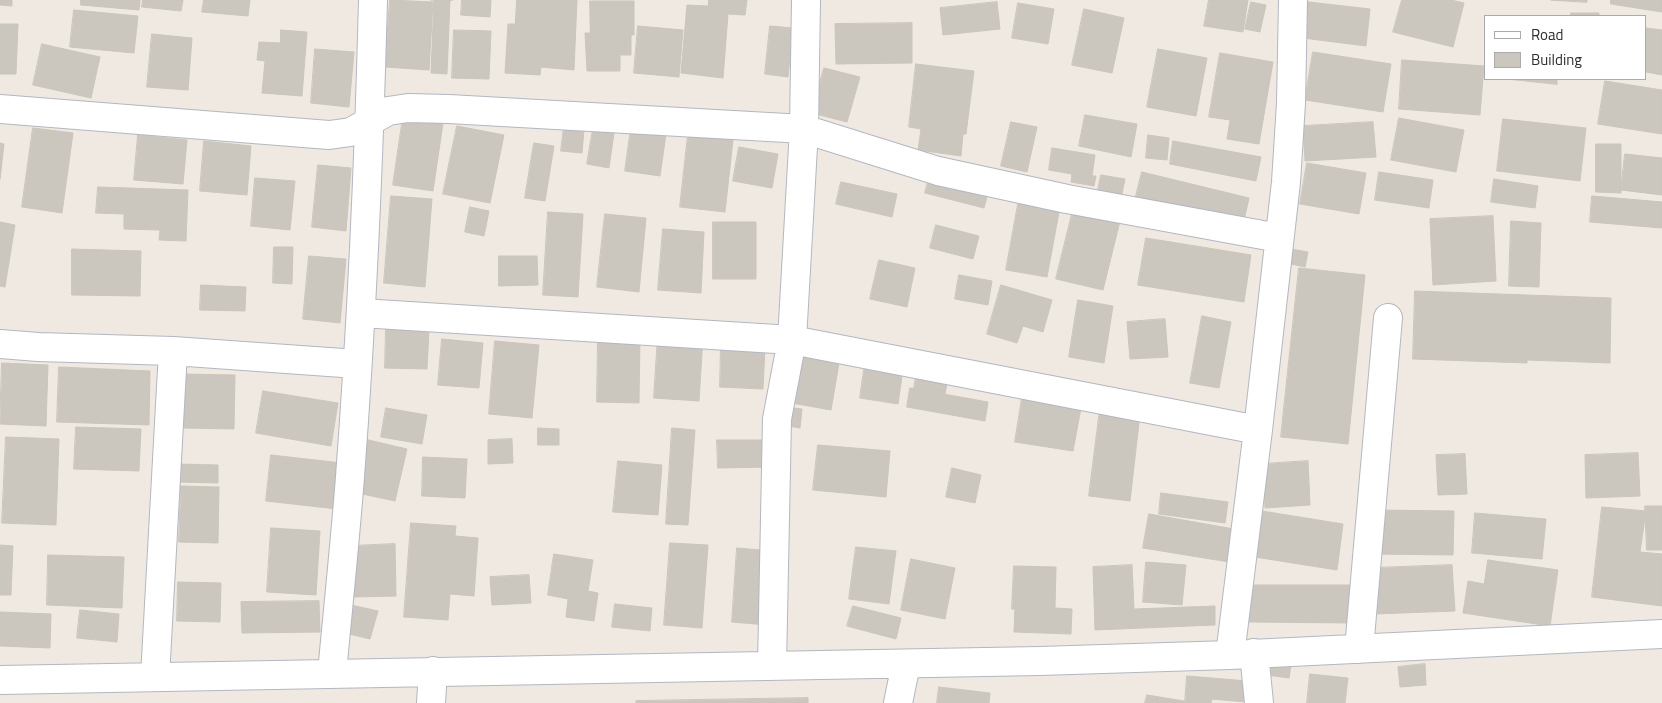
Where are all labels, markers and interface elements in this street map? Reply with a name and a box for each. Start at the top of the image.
legend [1484,15,1647,80]
text: Road [1531,23,1563,46]
text: Building [1531,48,1582,71]

